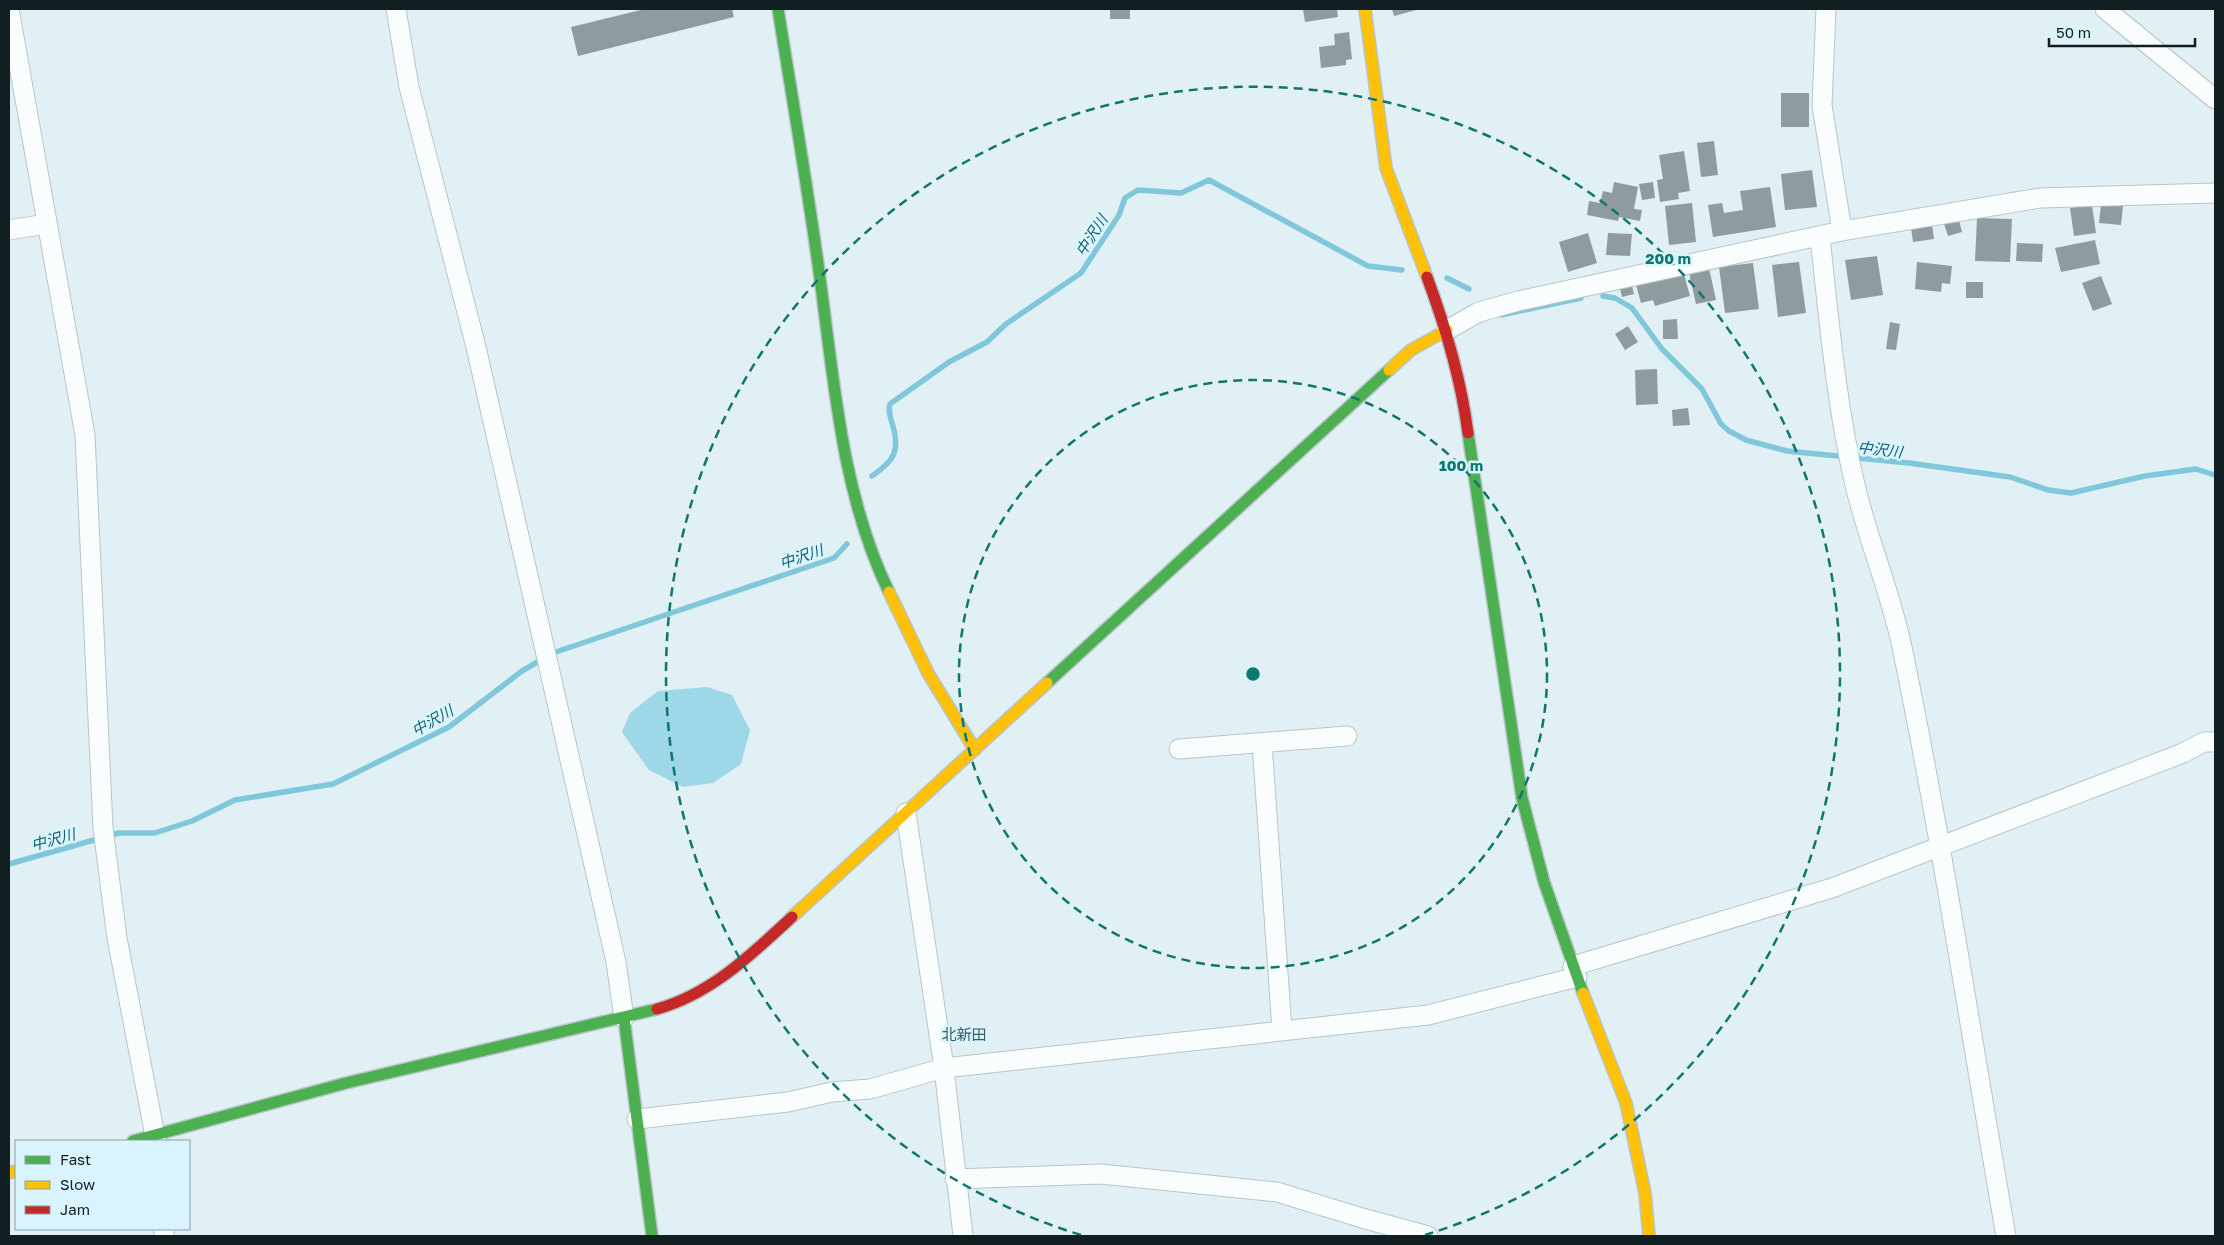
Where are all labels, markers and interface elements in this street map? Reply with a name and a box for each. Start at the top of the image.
scale bar [2049,15,2195,47]
text: 50 m [2056,23,2091,41]
water label: 中沢川 [1071,210,1112,259]
text: 200 m [1645,249,1691,267]
water label: 中沢川 [1857,437,1905,461]
text: 100 m [1439,456,1483,474]
water label: 中沢川 [777,540,827,572]
centre of rings [1244,665,1262,683]
water label: 中沢川 [408,700,458,739]
water label: 中沢川 [29,824,79,854]
district label: 北新田 [941,1025,987,1043]
legend [15,1140,190,1230]
text: Fast [60,1150,91,1168]
text: Slow [60,1175,95,1193]
text: Jam [60,1200,90,1218]

